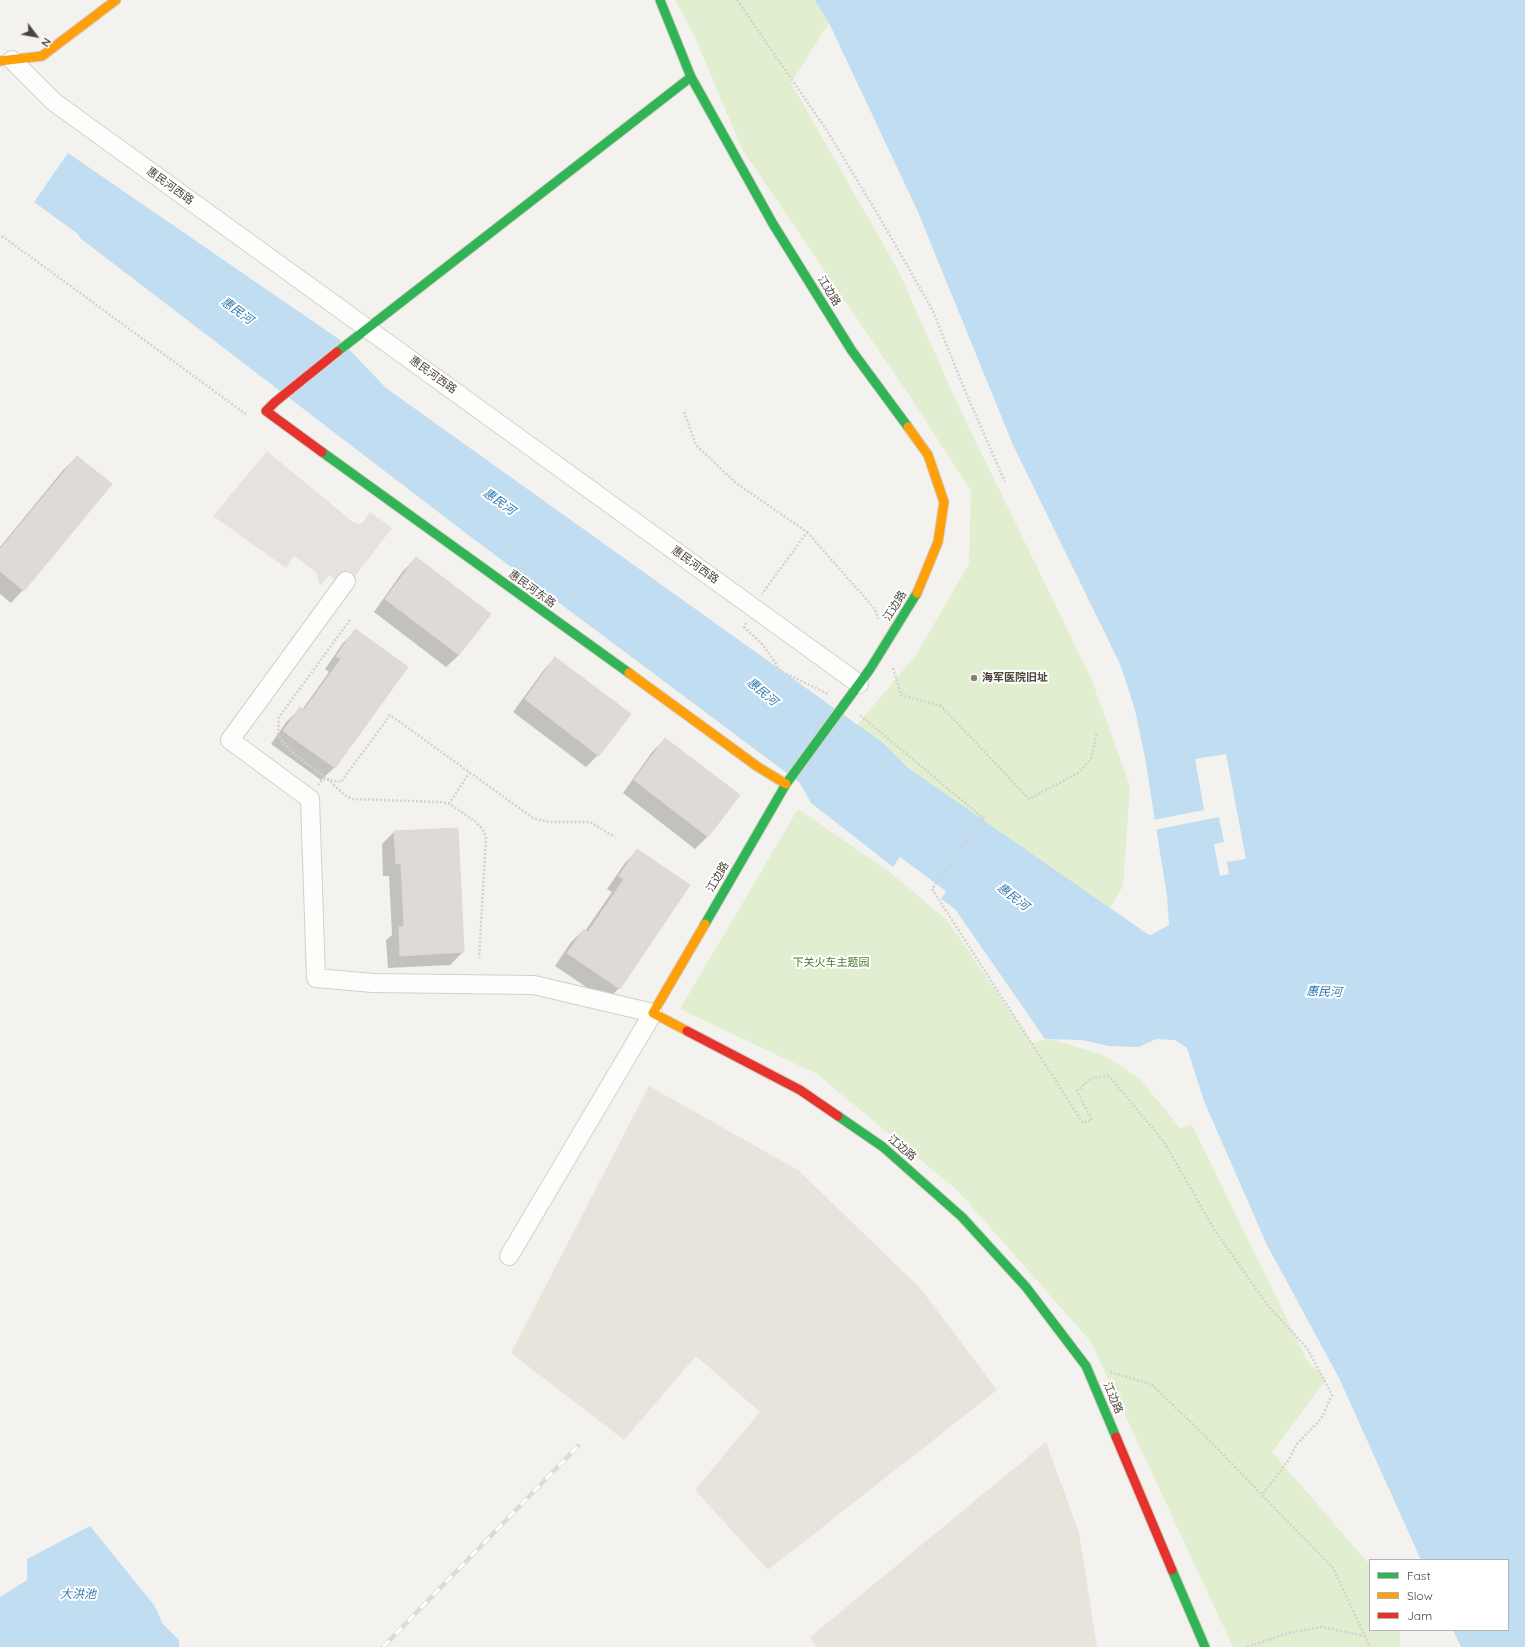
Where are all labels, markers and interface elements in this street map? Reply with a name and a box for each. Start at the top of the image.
north arrow [16,16,56,56]
text: N [38,35,54,50]
street label: 惠民河西路 [144,164,196,208]
street label: 江边路 [815,274,843,308]
water label: 惠民河 [218,295,256,327]
street label: 惠民河西路 [407,353,459,397]
water label: 惠民河 [480,486,518,518]
street label: 惠民河西路 [669,543,721,587]
street label: 惠民河东路 [506,567,558,611]
street label: 江边路 [881,589,909,623]
place label: 海军医院旧址 [982,671,1048,685]
marker: 海军医院旧址 [969,673,979,683]
water label: 惠民河 [744,675,780,709]
street label: 江边路 [704,859,732,895]
water label: 惠民河 [994,880,1032,914]
park label: 下关火车主题园 [793,956,869,970]
water label: 惠民河 [1306,984,1342,1000]
street label: 江边路 [885,1132,919,1164]
street label: 江边路 [1100,1380,1126,1416]
legend [1369,1559,1509,1631]
text: Fast [1407,1568,1431,1583]
water label: 大洪池 [60,1587,96,1601]
text: Slow [1407,1588,1433,1603]
text: Jam [1407,1608,1432,1623]

